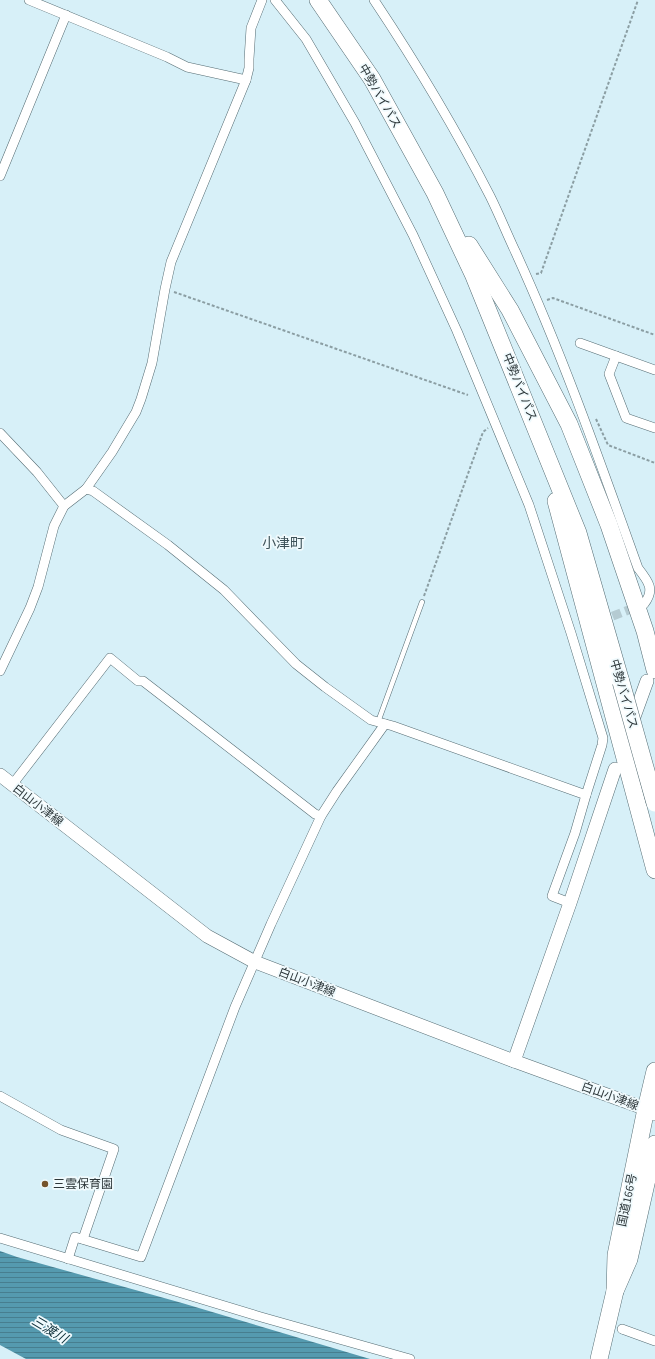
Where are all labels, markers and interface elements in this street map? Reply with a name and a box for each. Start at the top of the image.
street label: 中勢バイパス [354,61,405,132]
street label: 中勢バイパス [498,351,541,424]
district label: 小津町 [262,534,304,554]
street label: 中勢バイパス [605,657,642,731]
street label: 白山小津線 [9,780,67,831]
street label: 白山小津線 [276,964,338,1001]
street label: 白山小津線 [579,1078,641,1115]
street label: 国道166号 [614,1172,641,1228]
place label: 三雲保育園 [53,1176,113,1193]
marker: 三雲保育園 [40,1179,50,1189]
water label: 三渡川 [28,1312,73,1349]

